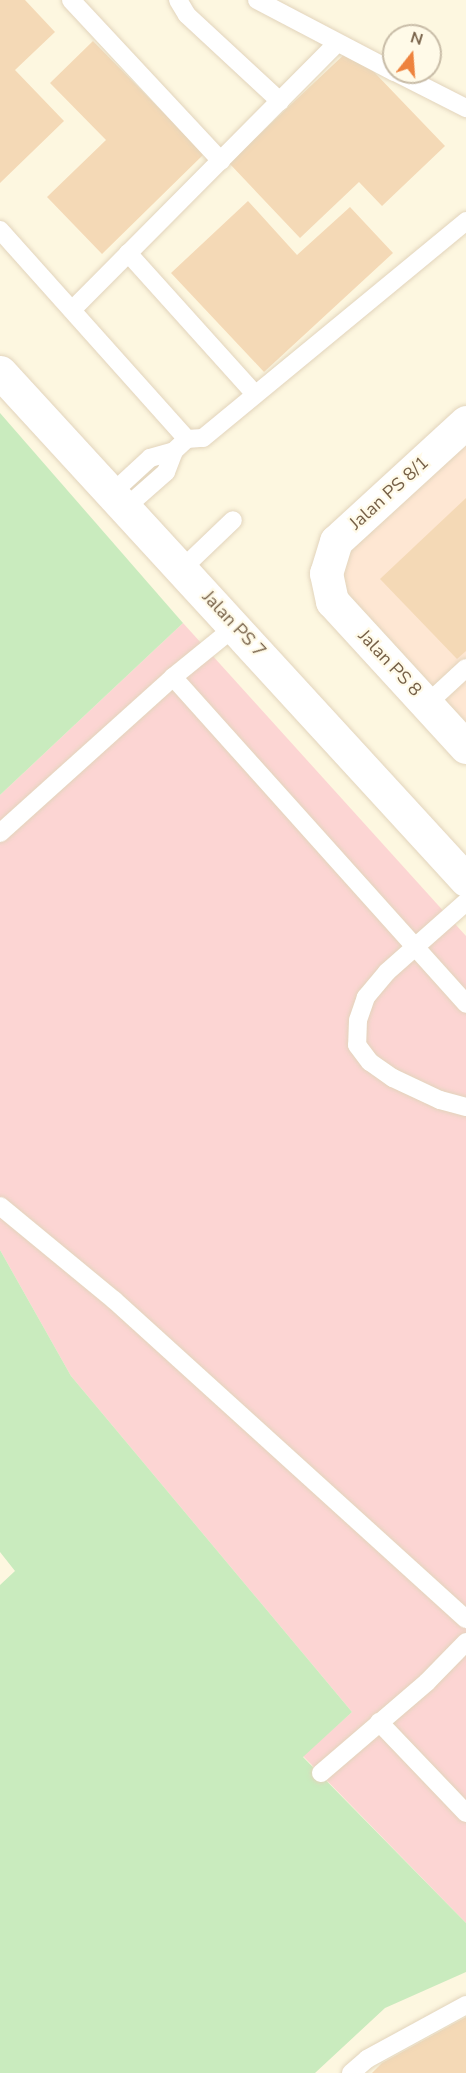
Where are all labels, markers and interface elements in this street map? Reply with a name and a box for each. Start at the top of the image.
north arrow [382,24,442,84]
text: N [408,26,426,51]
street label: Jalan PS 8/1 [345,452,433,534]
street label: Jalan PS 7 [198,586,270,662]
street label: Jalan PS 8 [354,625,426,701]

